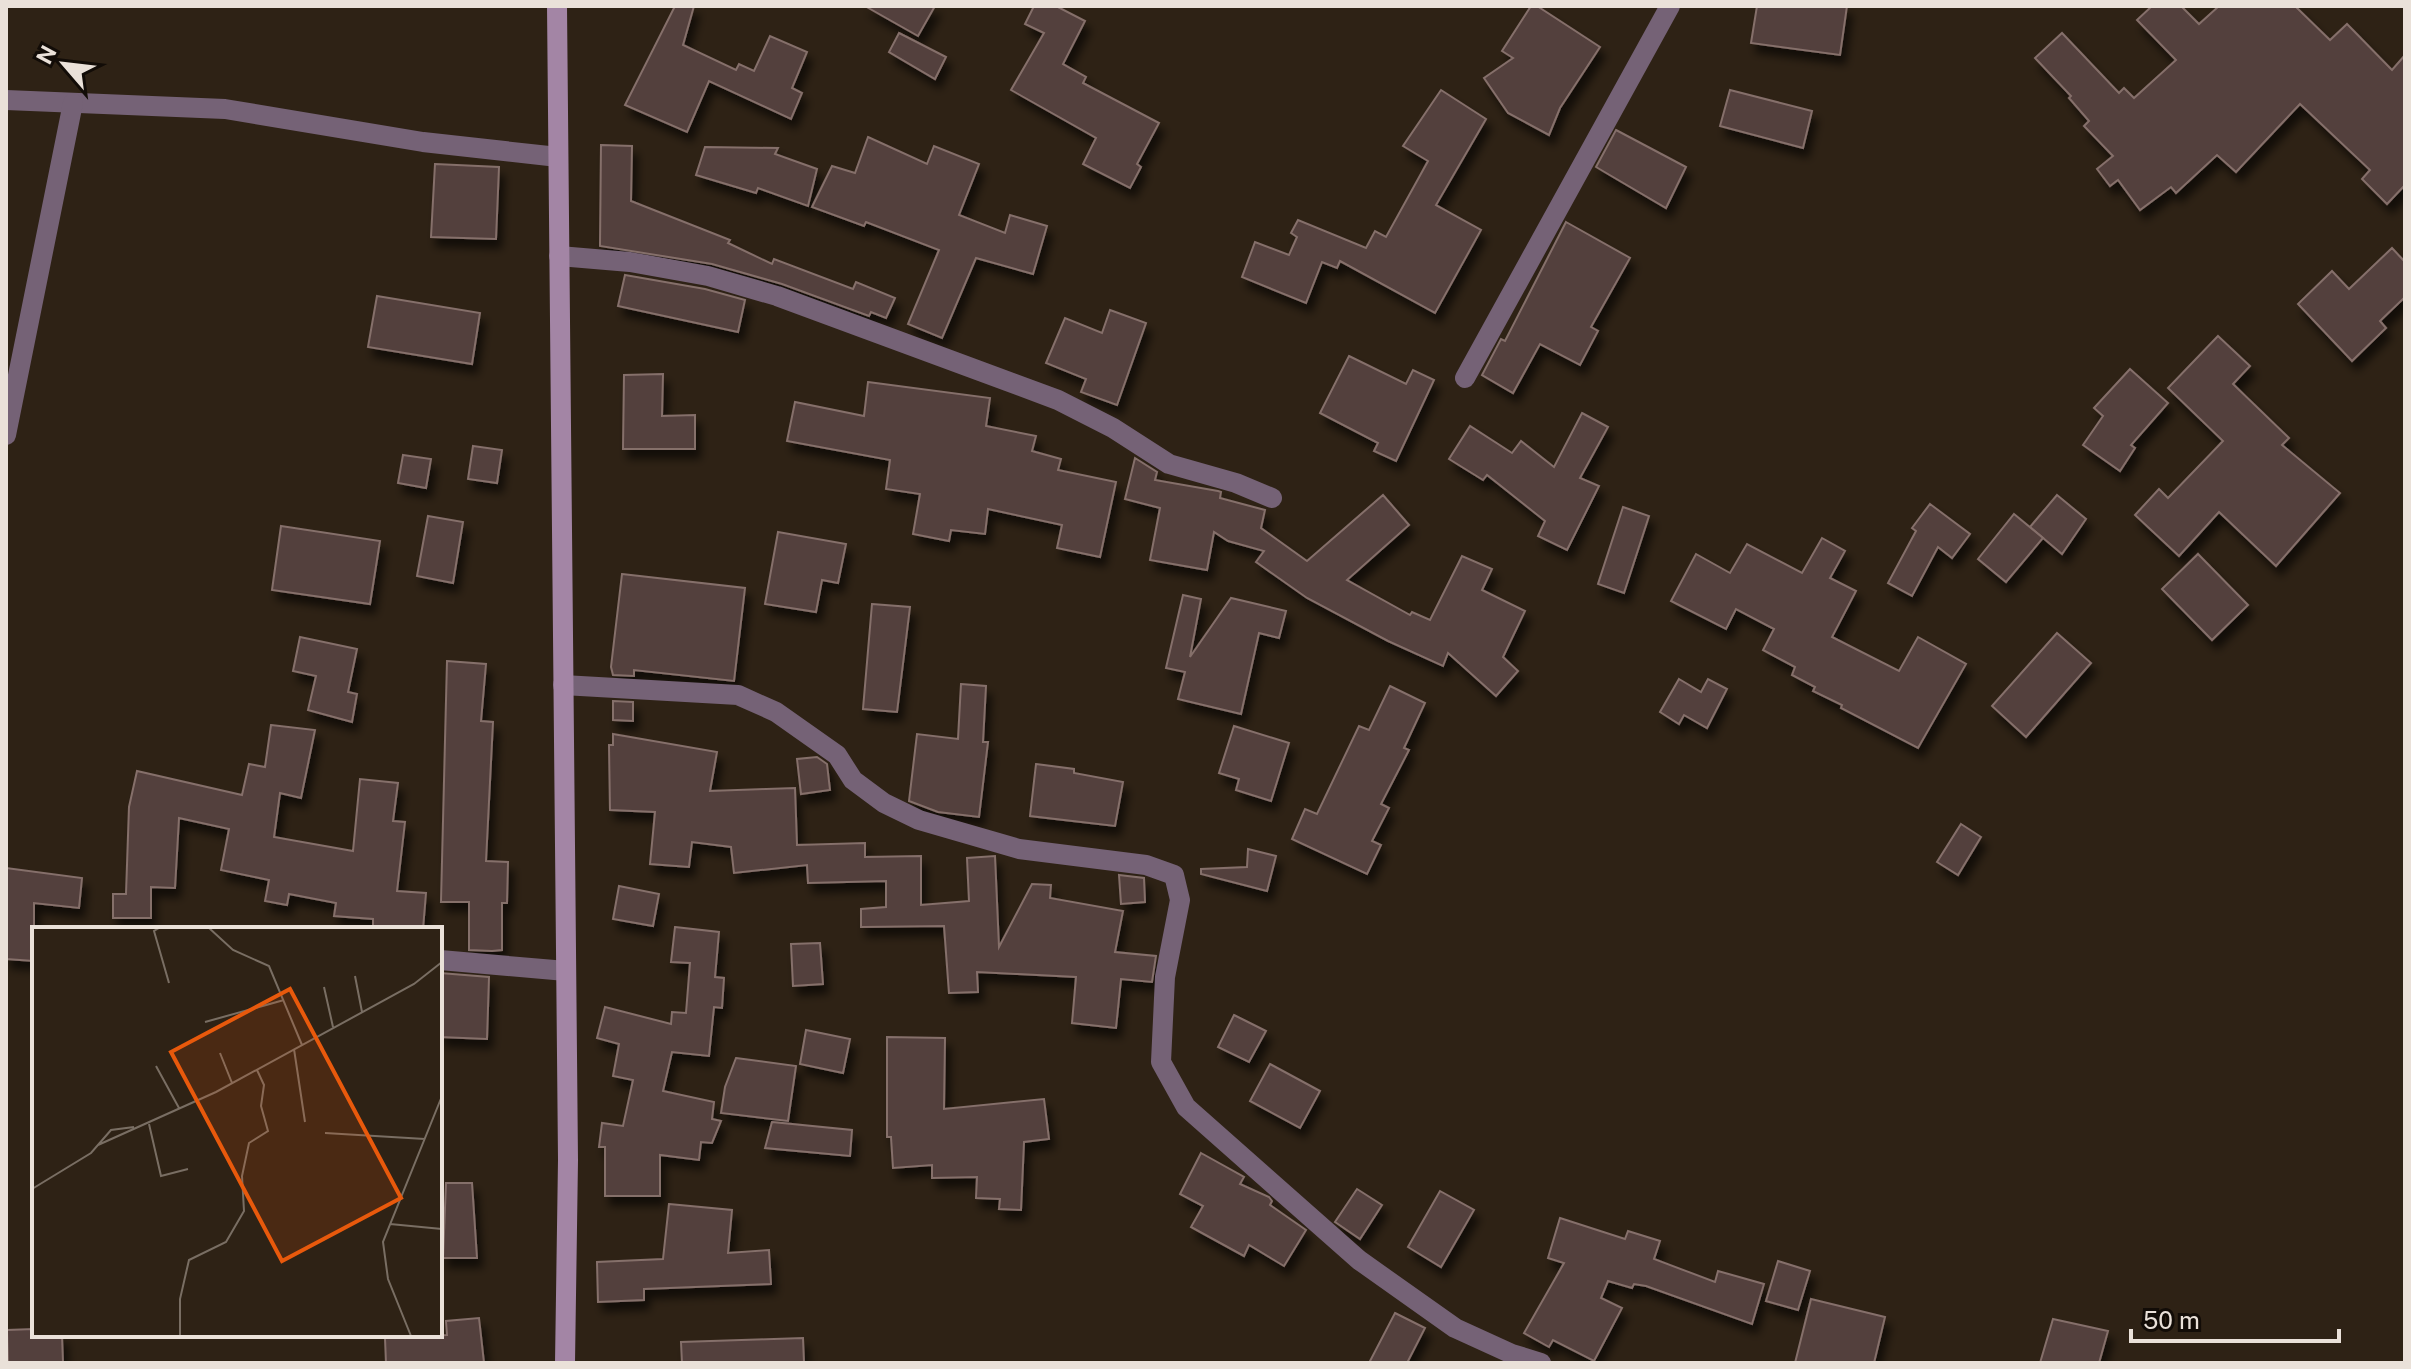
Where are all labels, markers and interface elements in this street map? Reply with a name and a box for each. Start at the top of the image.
north arrow [24,24,104,104]
text: N [31,41,62,68]
inset map [32,927,442,1337]
scale bar [2131,1293,2339,1343]
text: 50 m [2143,1306,2200,1334]

